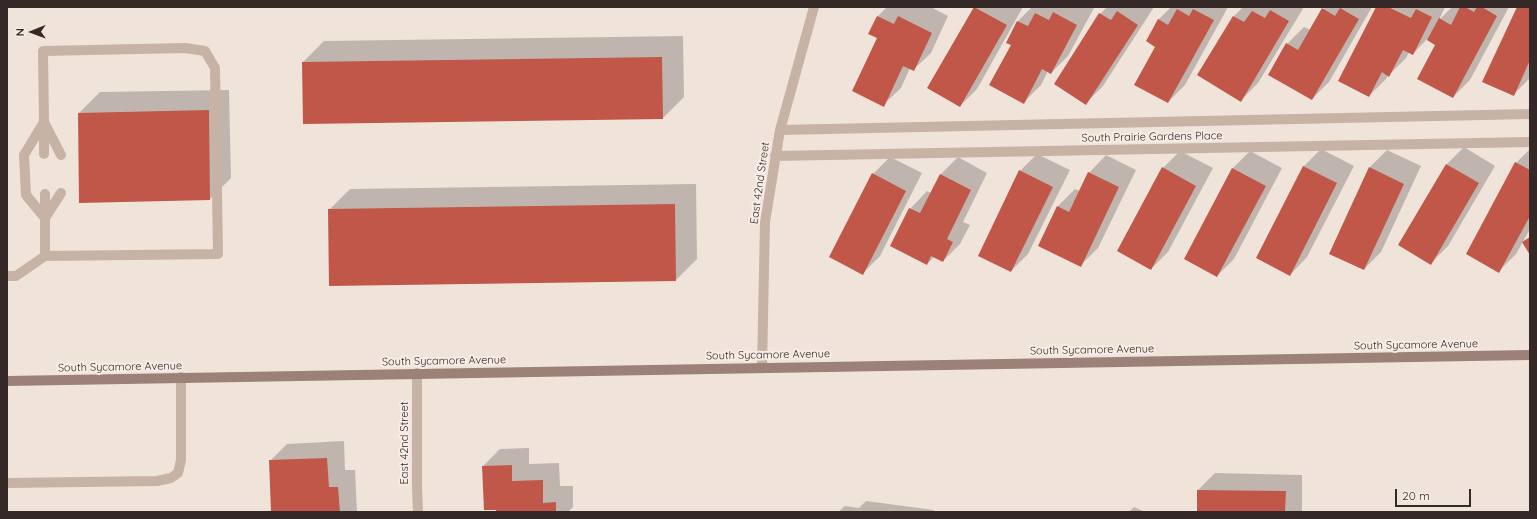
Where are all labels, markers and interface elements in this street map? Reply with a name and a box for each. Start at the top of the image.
north arrow [12,12,52,52]
text: N [13,28,27,36]
street label: South Prairie Gardens Place [1081,129,1223,145]
street label: East 42nd Street [748,141,772,225]
street label: South Sycamore Avenue [1354,337,1478,353]
street label: South Sycamore Avenue [1030,342,1154,358]
street label: South Sycamore Avenue [706,347,830,363]
street label: South Sycamore Avenue [382,353,506,369]
street label: South Sycamore Avenue [58,359,182,375]
street label: East 42nd Street [398,402,412,484]
scale bar [1397,481,1473,507]
text: 20 m [1402,488,1430,503]

